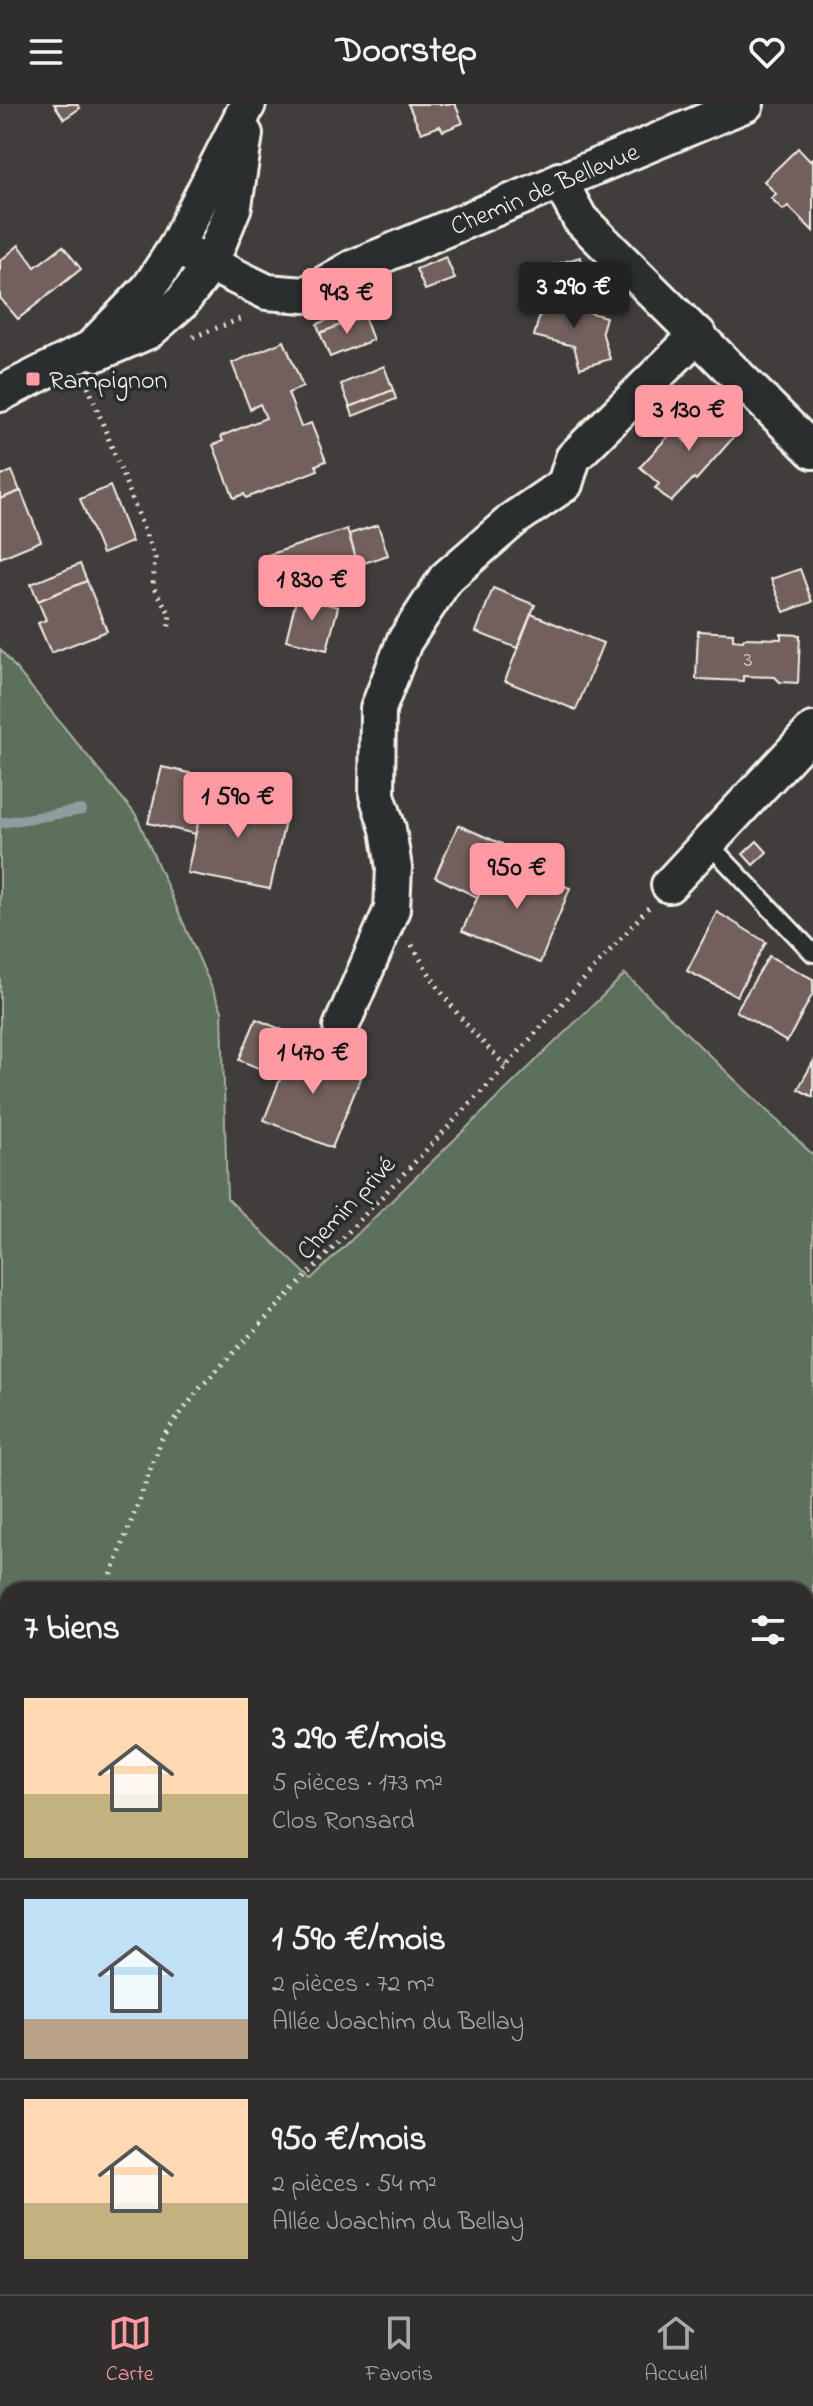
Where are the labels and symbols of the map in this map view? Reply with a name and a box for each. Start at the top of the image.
street label: Chemin de Bellevue [445,134,646,247]
pin: 3 290 € [500,262,648,330]
pin: 943 € [291,268,403,336]
place label: Rampignon [49,363,167,401]
marker: Rampignon [24,370,42,388]
pin: 3 130 € [615,385,763,453]
pin: 1 830 € [238,555,386,623]
house number: 3 [743,645,753,677]
pin: 1 590 € [164,772,312,840]
pin: 950 € [461,843,573,911]
pin: 1 470 € [239,1028,387,1096]
street label: Chemin privé [289,1148,406,1270]

